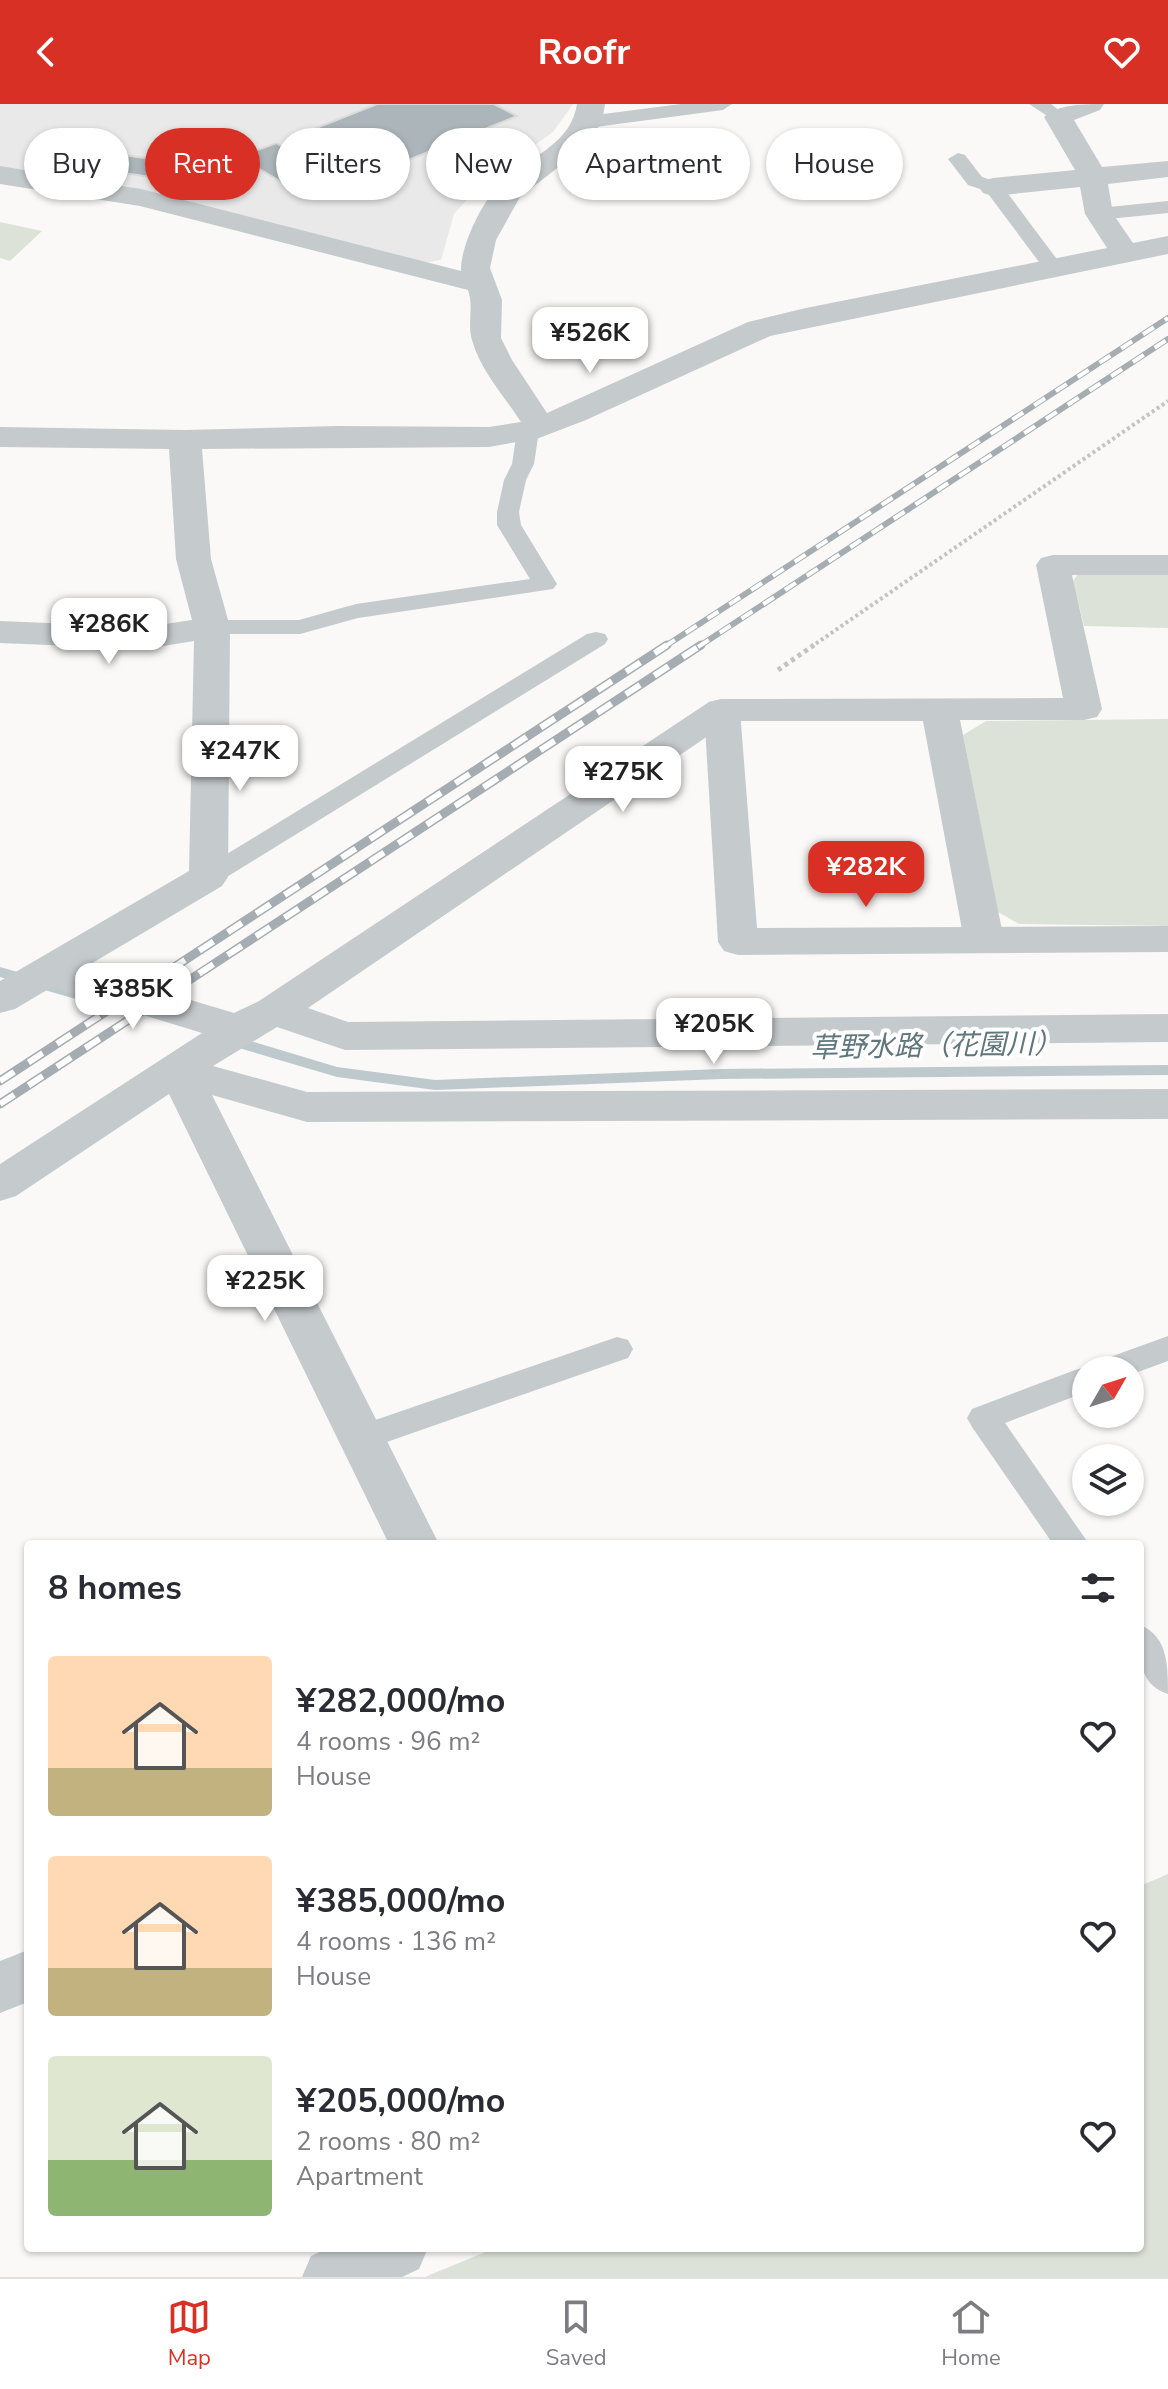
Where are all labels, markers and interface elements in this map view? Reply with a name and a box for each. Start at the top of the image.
text: Roofr [538,28,630,77]
icon: back [24,30,68,74]
icon: heart [1100,30,1144,74]
chip: Buy [24,128,129,200]
chip: Rent [145,128,260,200]
chip: Filters [276,128,410,200]
chip: New [426,128,541,200]
chip: Apartment [557,128,750,200]
chip: House [766,128,903,200]
pin: ¥526K [534,307,646,375]
text: ¥526K [550,315,630,350]
pin: ¥286K [53,598,165,666]
text: ¥286K [69,606,149,641]
pin: ¥247K [184,725,296,793]
text: ¥247K [200,733,280,768]
pin: ¥275K [567,746,679,814]
text: ¥275K [583,754,663,789]
pin: ¥282K [810,841,922,909]
text: ¥282K [826,849,906,884]
pin: ¥385K [77,963,189,1031]
text: ¥385K [93,971,173,1006]
pin: ¥205K [658,998,770,1066]
text: ¥205K [674,1006,754,1041]
water label: 草野水路（花園川） [810,1025,1062,1067]
pin: ¥225K [209,1255,321,1323]
text: ¥225K [225,1263,305,1298]
north arrow [1072,1356,1144,1428]
map controls [1072,1356,1144,1516]
button: layers [1072,1444,1144,1516]
text: 8 homes [48,1565,182,1611]
icon: filters [1076,1566,1120,1610]
text: ¥282,000/mo [296,1678,505,1724]
icon: home [112,1688,208,1784]
icon: heart [1076,1714,1120,1758]
text: 4 rooms · 96 m² [296,1724,480,1759]
text: House [296,1759,371,1794]
text: ¥385,000/mo [296,1878,505,1924]
icon: home [112,1888,208,1984]
icon: heart [1076,1914,1120,1958]
text: 4 rooms · 136 m² [296,1924,496,1959]
text: House [296,1959,371,1994]
text: ¥205,000/mo [296,2078,505,2124]
icon: home [112,2088,208,2184]
icon: heart [1076,2114,1120,2158]
text: 2 rooms · 80 m² [296,2124,480,2159]
text: Apartment [296,2159,423,2194]
tab: Map [167,2295,211,2373]
tab: Saved [546,2295,607,2373]
tab: Home [941,2295,1001,2373]

